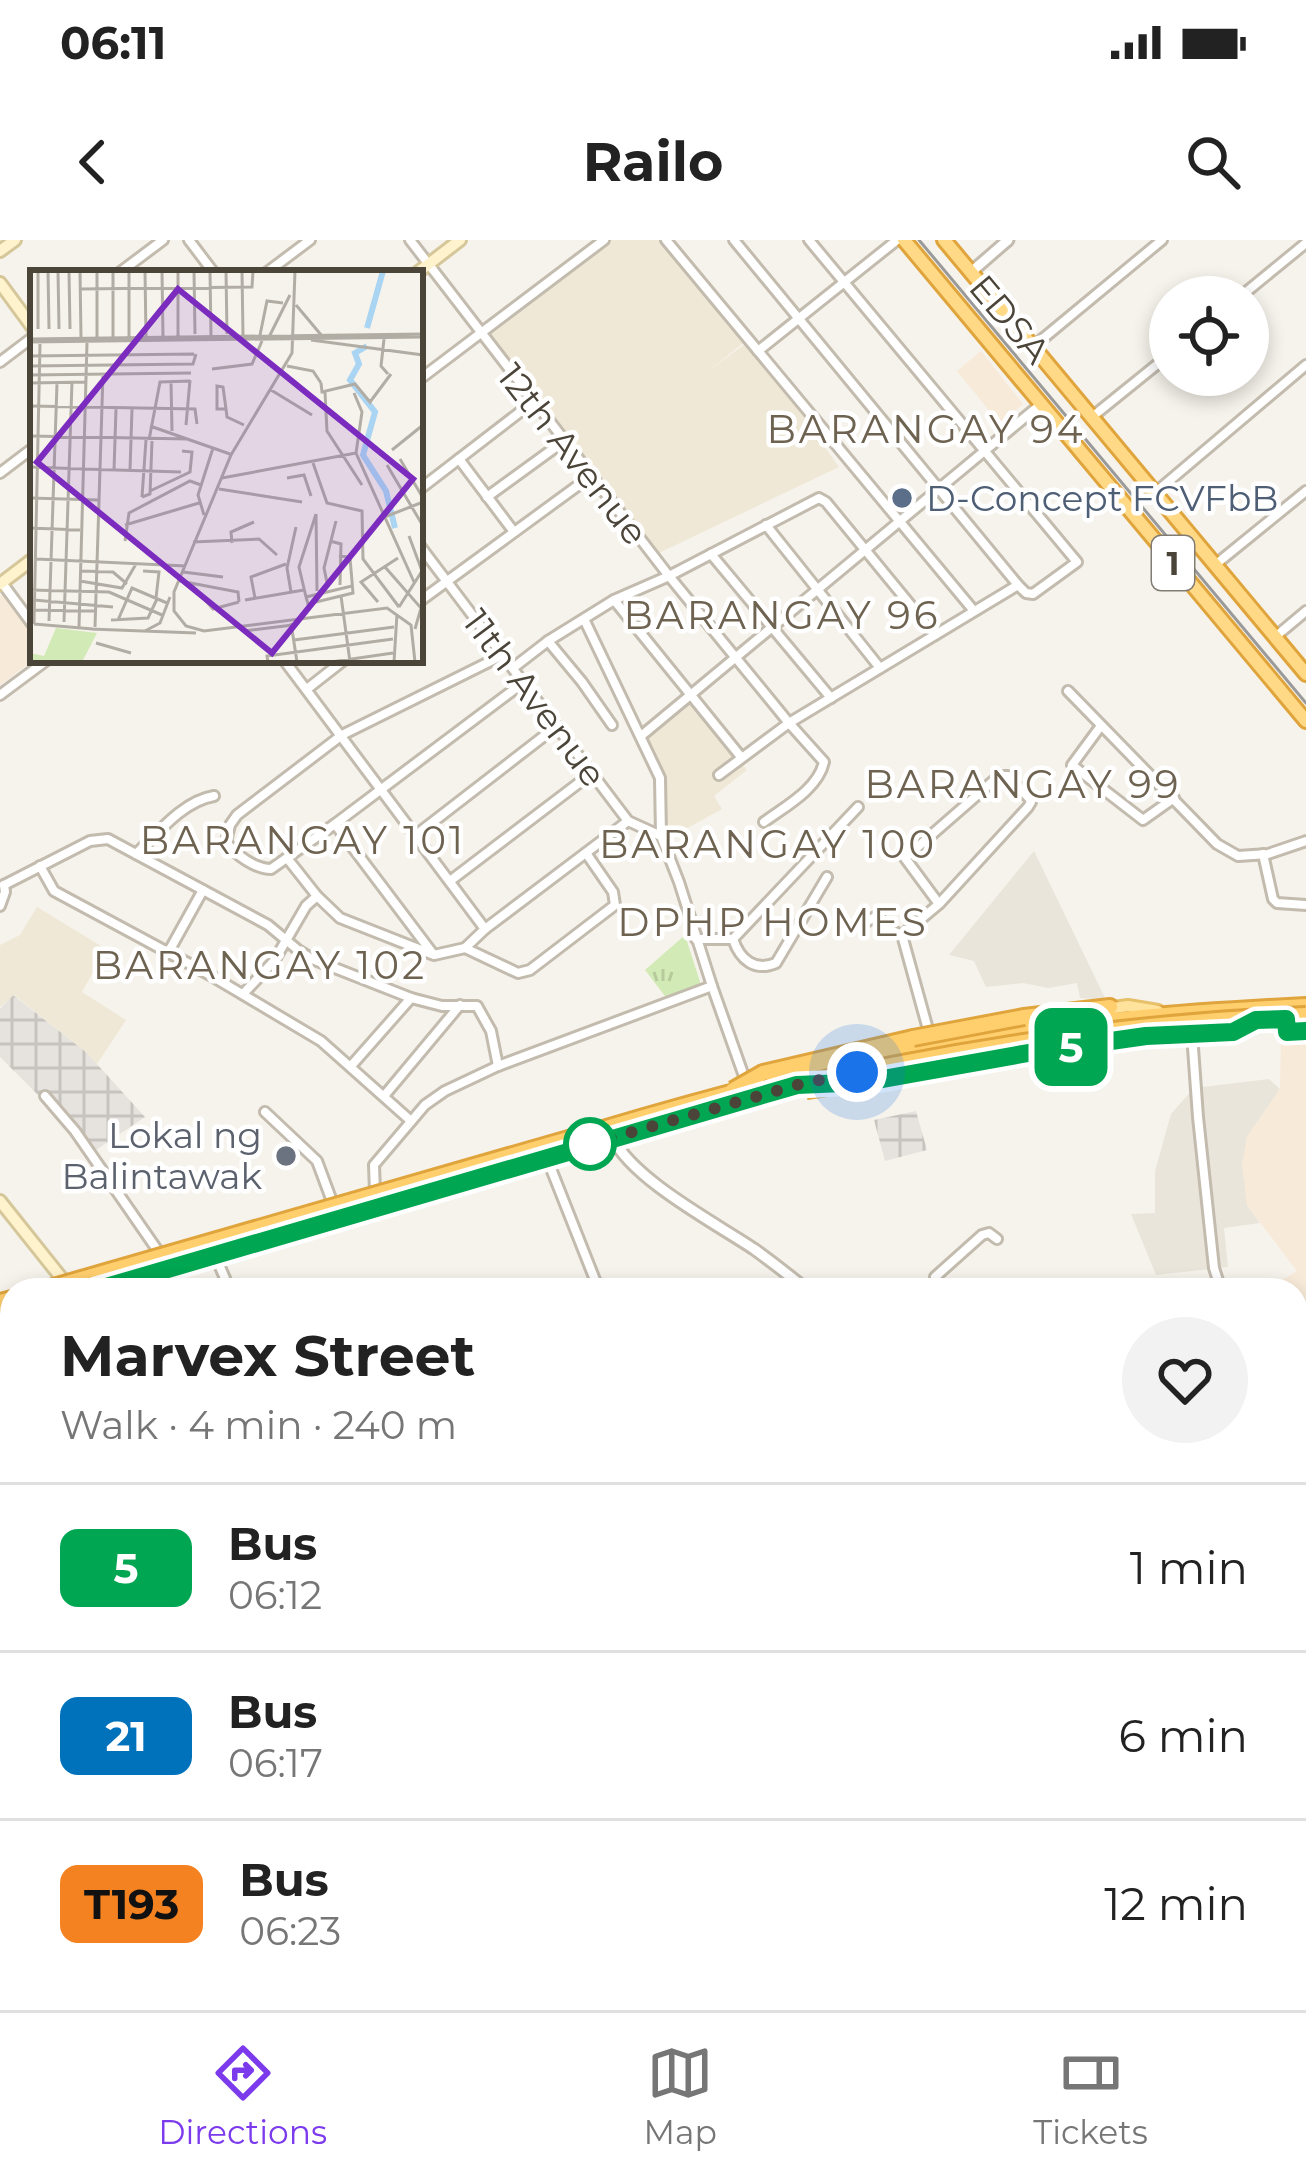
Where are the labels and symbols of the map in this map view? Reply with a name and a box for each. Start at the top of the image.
street label: EDSA [960,266,1060,372]
inset map [30,270,423,663]
street label: 12th Avenue [489,355,657,553]
district label: BARANGAY 94 [767,405,1085,453]
place label: D-Concept FCVFbB [926,476,1278,520]
marker: D-Concept FCVFbB [889,485,915,511]
road number: 1 [1152,536,1194,590]
district label: BARANGAY 96 [624,591,940,639]
street label: 11th Avenue [454,601,616,795]
district label: BARANGAY 99 [865,760,1181,808]
district label: BARANGAY 101 [140,816,466,864]
district label: BARANGAY 100 [599,820,937,868]
district label: DPHP HOMES [617,898,929,946]
district label: BARANGAY 102 [93,941,427,989]
line badge: 5 [1032,1008,1110,1086]
your location [827,1042,887,1102]
place label: Lokal ng Balintawak [61,1113,262,1198]
unlabelled marker [565,1119,615,1169]
marker: Lokal ng Balintawak [273,1143,299,1169]

